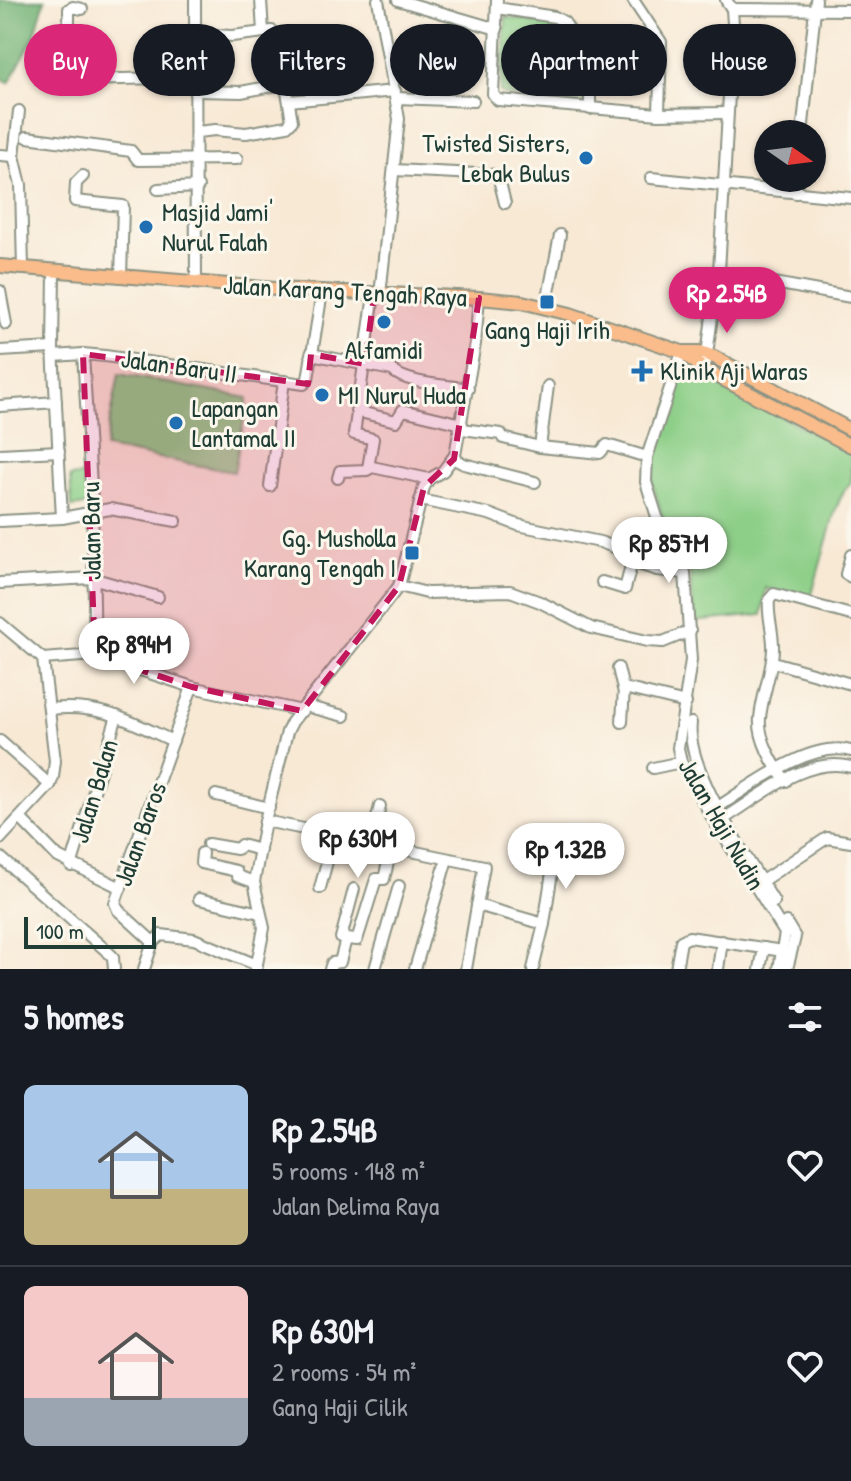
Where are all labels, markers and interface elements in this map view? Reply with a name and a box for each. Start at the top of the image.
chip: Buy [24,24,117,96]
chip: Rent [133,24,235,96]
chip: Filters [251,24,374,96]
chip: New [390,24,485,96]
chip: Apartment [501,24,667,96]
chip: House [683,24,796,96]
north arrow [754,120,826,192]
map controls [754,120,826,192]
place label: Twisted Sisters, Lebak Bulus [422,125,570,190]
marker: Twisted Sisters, Lebak Bulus [577,149,595,167]
place label: Masjid Jami' Nurul Falah [162,194,273,259]
marker: Masjid Jami' Nurul Falah [137,218,155,236]
street label: Jalan Karang Tengah Raya [222,267,468,314]
pin: Rp 2.54B [644,267,810,335]
text: Rp 2.54B [687,275,767,310]
marker: Gang Haji Irih [538,293,556,311]
place label: Gang Haji Irih [484,312,610,347]
marker: Alfamidi [375,313,393,331]
place label: Alfamidi [345,332,423,367]
street label: Jalan Baru II [119,340,239,391]
place label: Klinik Aji Waras [660,353,808,388]
marker: Klinik Aji Waras [631,360,653,382]
place label: MI Nurul Huda [338,377,466,412]
marker: MI Nurul Huda [313,386,331,404]
place label: Lapangan Lantamal II [192,390,296,455]
marker: Lapangan Lantamal II [167,414,185,432]
street label: Jalan Baru [72,481,109,581]
pin: Rp 857M [595,517,743,585]
place label: Gg. Musholla Karang Tengah I [244,520,396,585]
text: Rp 857M [629,525,709,560]
marker: Gg. Musholla Karang Tengah I [403,544,421,562]
pin: Rp 894M [60,618,208,686]
text: Rp 894M [97,626,171,661]
street label: Jalan Balan [61,735,126,847]
street label: Jalan Haji Nudin [671,751,774,896]
street label: Jalan Baros [105,777,175,891]
pin: Rp 630M [284,812,432,880]
text: Rp 630M [319,820,397,855]
pin: Rp 1.32B [483,823,649,891]
text: Rp 1.32B [526,831,606,866]
scale bar [24,913,156,949]
text: 100 m [36,916,84,946]
text: 5 homes [24,994,124,1040]
icon: filters [783,995,827,1039]
text: Rp 2.54B [272,1107,377,1153]
icon: home [88,1117,184,1213]
icon: heart [783,1143,827,1187]
text: 5 rooms · 148 m² [272,1153,425,1188]
text: Jalan Delima Raya [272,1188,439,1223]
text: Rp 630M [272,1308,374,1354]
icon: home [88,1318,184,1414]
icon: heart [783,1344,827,1388]
text: 2 rooms · 54 m² [272,1354,416,1389]
text: Gang Haji Cilik [272,1389,408,1424]

